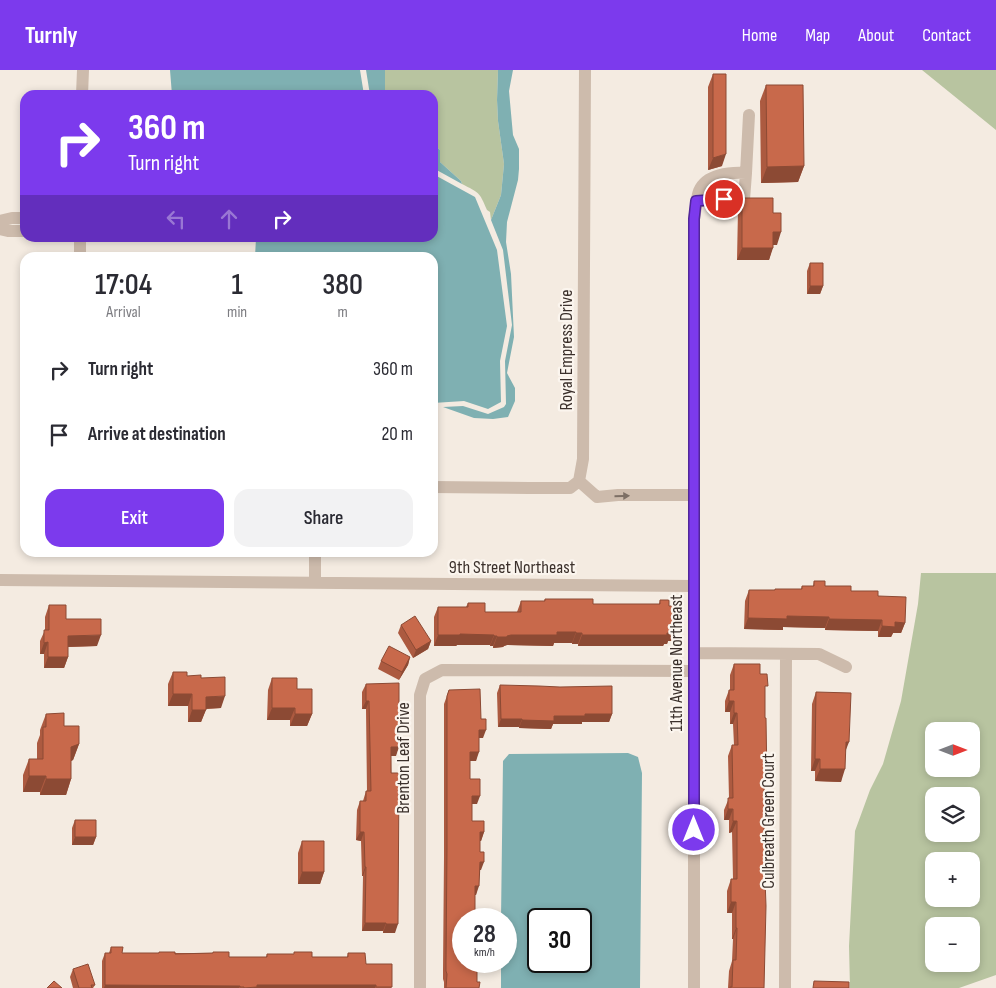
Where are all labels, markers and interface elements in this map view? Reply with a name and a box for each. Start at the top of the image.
text: Turnly [25,21,78,50]
text: Home [742,25,777,46]
text: Map [805,25,830,46]
text: About [858,25,894,46]
text: Contact [922,25,971,46]
text: 360 m [128,107,205,150]
icon: right [45,110,110,175]
text: Turn right [128,150,199,177]
pin [703,178,745,220]
icon: arrive [710,185,738,213]
icon: left [162,205,190,233]
icon: ahead [215,205,243,233]
icon: right [268,205,296,233]
text: 17:04 [95,267,152,303]
text: 1 [232,267,243,303]
text: 380 [322,267,363,303]
street label: Royal Empress Drive [556,290,577,410]
text: Arrival [106,303,141,322]
text: min [227,303,247,322]
text: m [337,303,348,322]
icon: right [45,356,73,384]
text: Turn right [88,358,153,381]
text: 360 m [373,358,413,381]
icon: arrive [45,421,73,449]
text: Arrive at destination [88,423,226,446]
text: 20 m [381,423,413,446]
button: Exit [45,489,224,547]
button: Share [234,489,413,547]
one-way arrow [614,491,630,499]
street label: 9th Street Northeast [449,557,576,578]
street label: 11th Avenue Northeast [666,594,687,731]
street label: Brenton Leaf Drive [393,702,414,814]
north arrow [925,722,980,778]
map controls [925,722,980,972]
street label: Culbreath Green Court [758,753,779,889]
button: layers [925,787,980,842]
position arrow [667,803,719,855]
button: + [925,852,980,907]
speed limit sign: 30 [527,908,592,973]
button: − [925,917,980,972]
text: 28 [473,919,496,950]
text: km/h [474,945,495,960]

